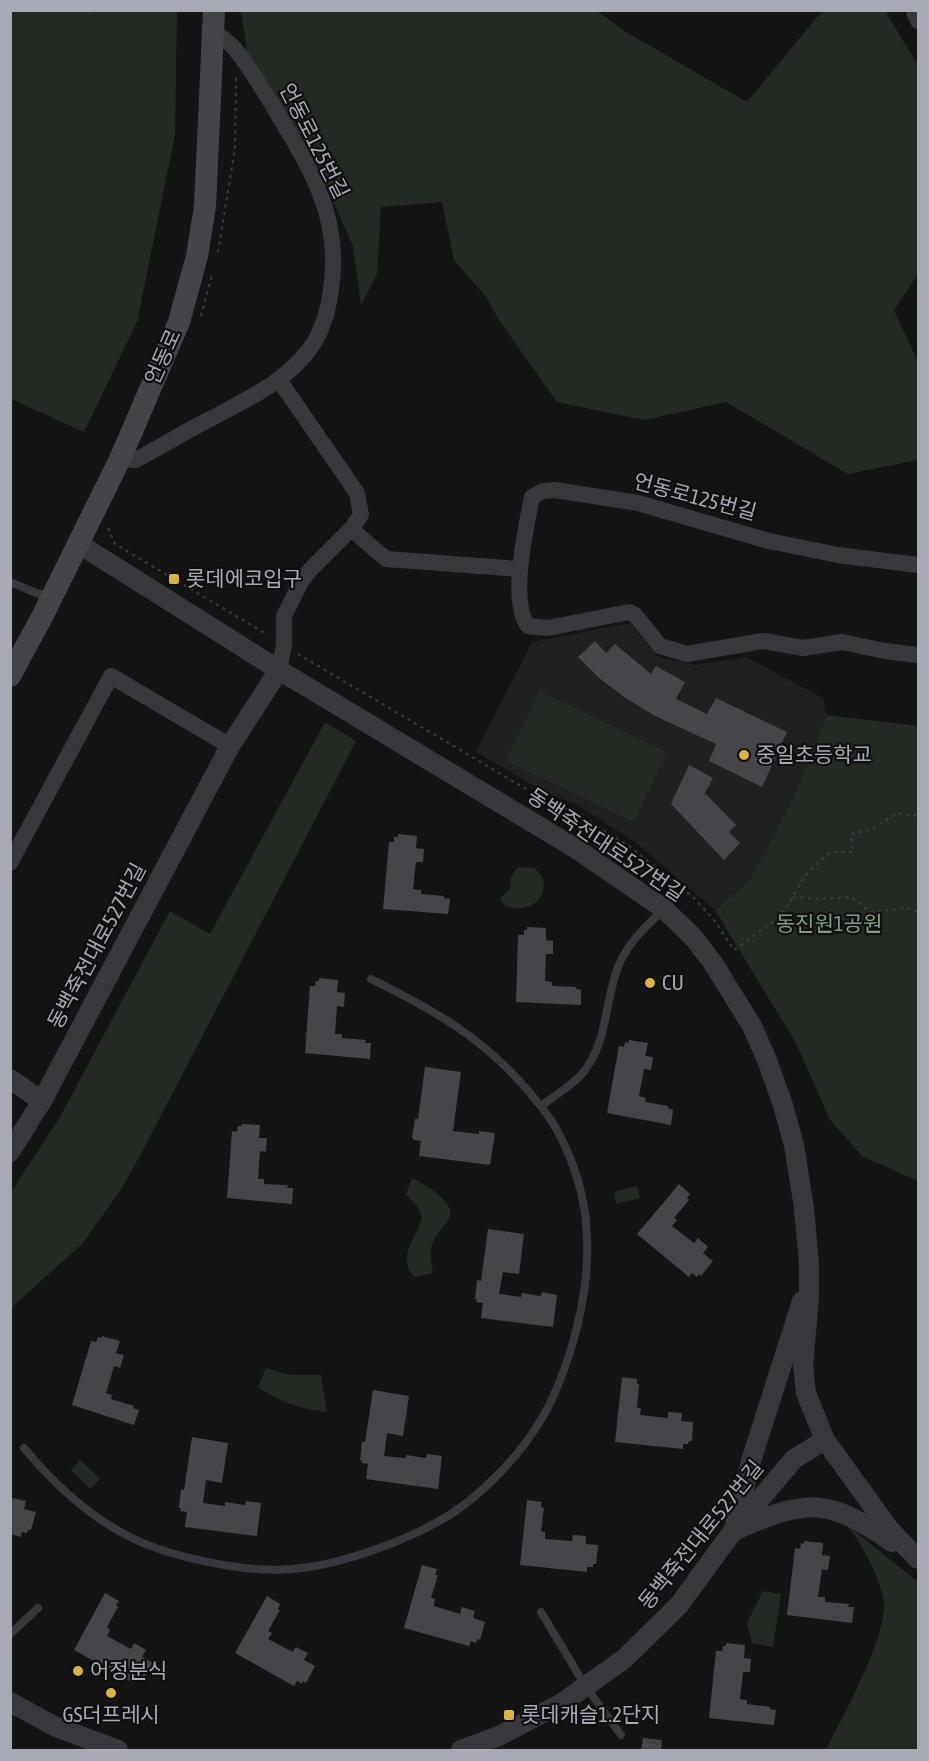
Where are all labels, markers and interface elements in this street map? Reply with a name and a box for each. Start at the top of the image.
street label: 언동로125번길 [276,79,354,202]
street label: 언동로 [139,325,185,388]
street label: 언동로125번길 [631,468,759,524]
place label: 롯데에코입구 [186,566,302,590]
marker: 롯데에코입구 [167,572,181,586]
place label: 중일초등학교 [756,742,872,766]
marker: 중일초등학교 [737,748,751,762]
street label: 동백죽전대로527번길 [524,783,690,906]
street label: 동백죽전대로527번길 [42,859,150,1032]
park label: 동진원1공원 [776,911,882,935]
place label: CU [662,970,684,994]
marker: CU [643,976,657,990]
street label: 동백죽전대로527번길 [633,1455,768,1613]
place label: 어정분식 [90,1658,167,1682]
marker: 어정분식 [71,1664,85,1678]
marker: GS더프레시 [104,1686,118,1700]
place label: GS더프레시 [62,1702,160,1726]
place label: 롯데캐슬1.2단지 [521,1702,660,1726]
marker: 롯데캐슬1.2단지 [502,1708,516,1722]

